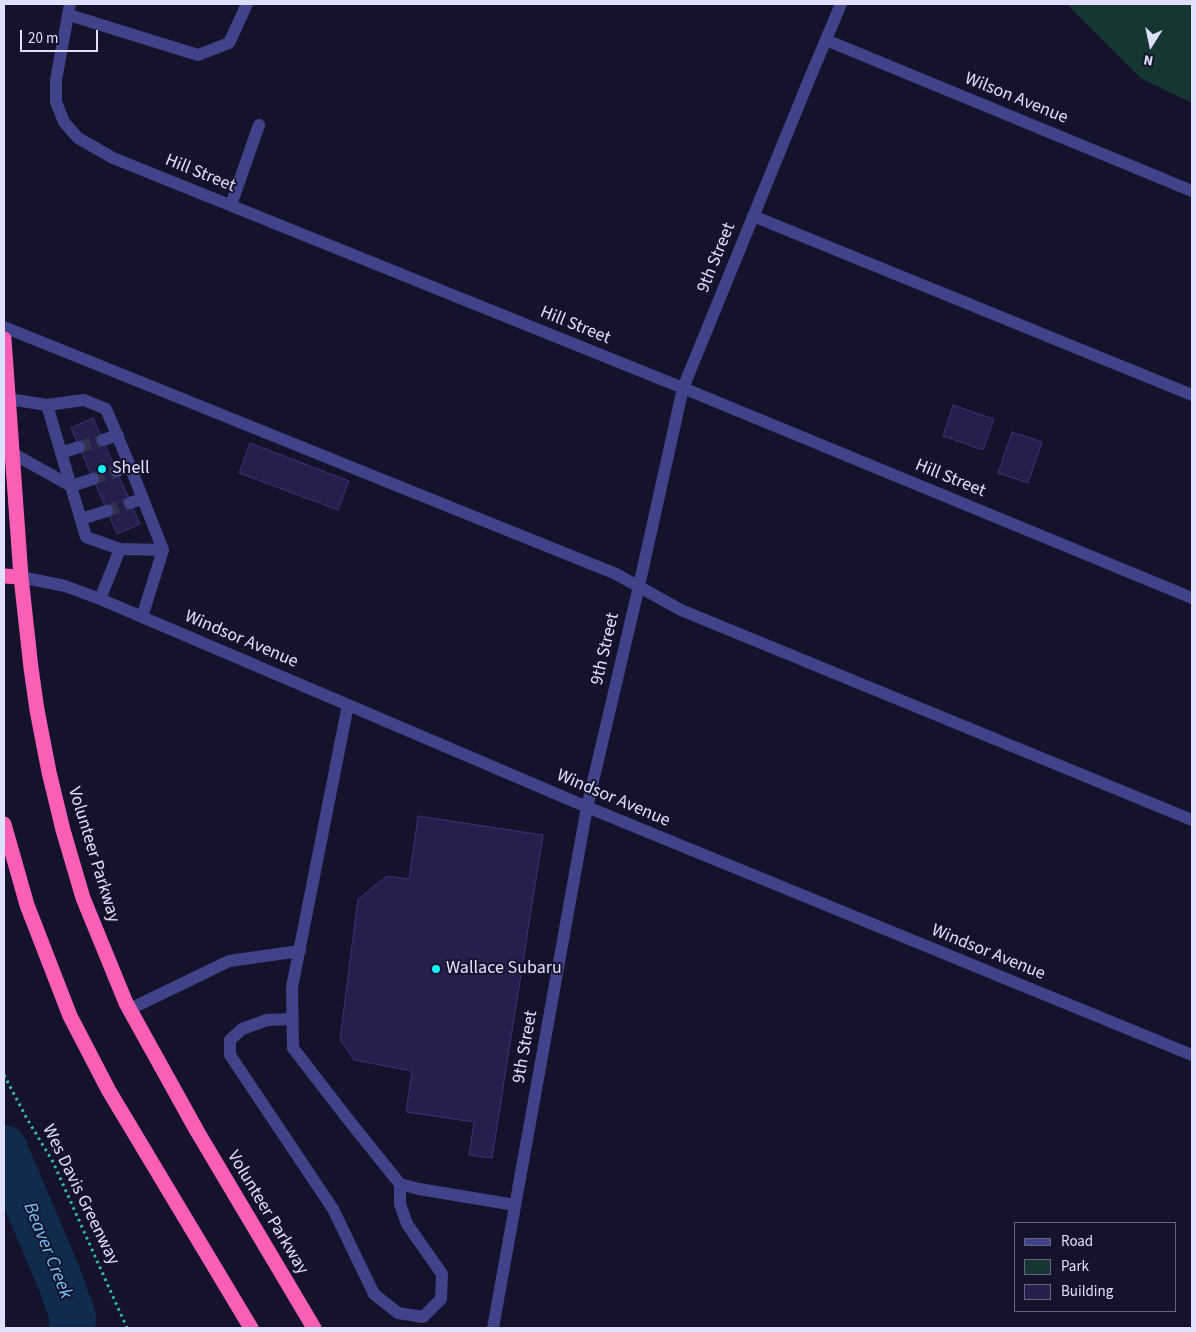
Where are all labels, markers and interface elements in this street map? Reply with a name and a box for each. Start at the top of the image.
scale bar [22,20,100,52]
north arrow [1126,20,1176,70]
text: 20 m [28,28,58,49]
text: N [1142,49,1155,70]
street label: Wilson Avenue [961,68,1071,130]
street label: Hill Street [162,150,238,198]
street label: 9th Street [693,220,741,296]
street label: Hill Street [537,302,613,350]
street label: Hill Street [912,455,988,503]
place label: Shell [112,458,150,480]
marker: Shell [96,463,108,475]
street label: Windsor Avenue [181,606,301,674]
street label: 9th Street [587,611,625,687]
street label: Windsor Avenue [553,765,673,833]
street label: Volunteer Parkway [62,785,124,925]
street label: Windsor Avenue [928,920,1048,986]
place label: Wallace Subaru [446,958,562,980]
marker: Wallace Subaru [430,963,442,975]
street label: 9th Street [509,1009,543,1085]
street label: Wes Davis Greenway [37,1121,123,1269]
street label: Volunteer Parkway [222,1147,312,1279]
water label: Beaver Creek [17,1199,77,1303]
legend [1014,1222,1176,1312]
text: Road [1061,1231,1093,1252]
text: Park [1061,1256,1089,1277]
text: Building [1061,1281,1113,1302]

